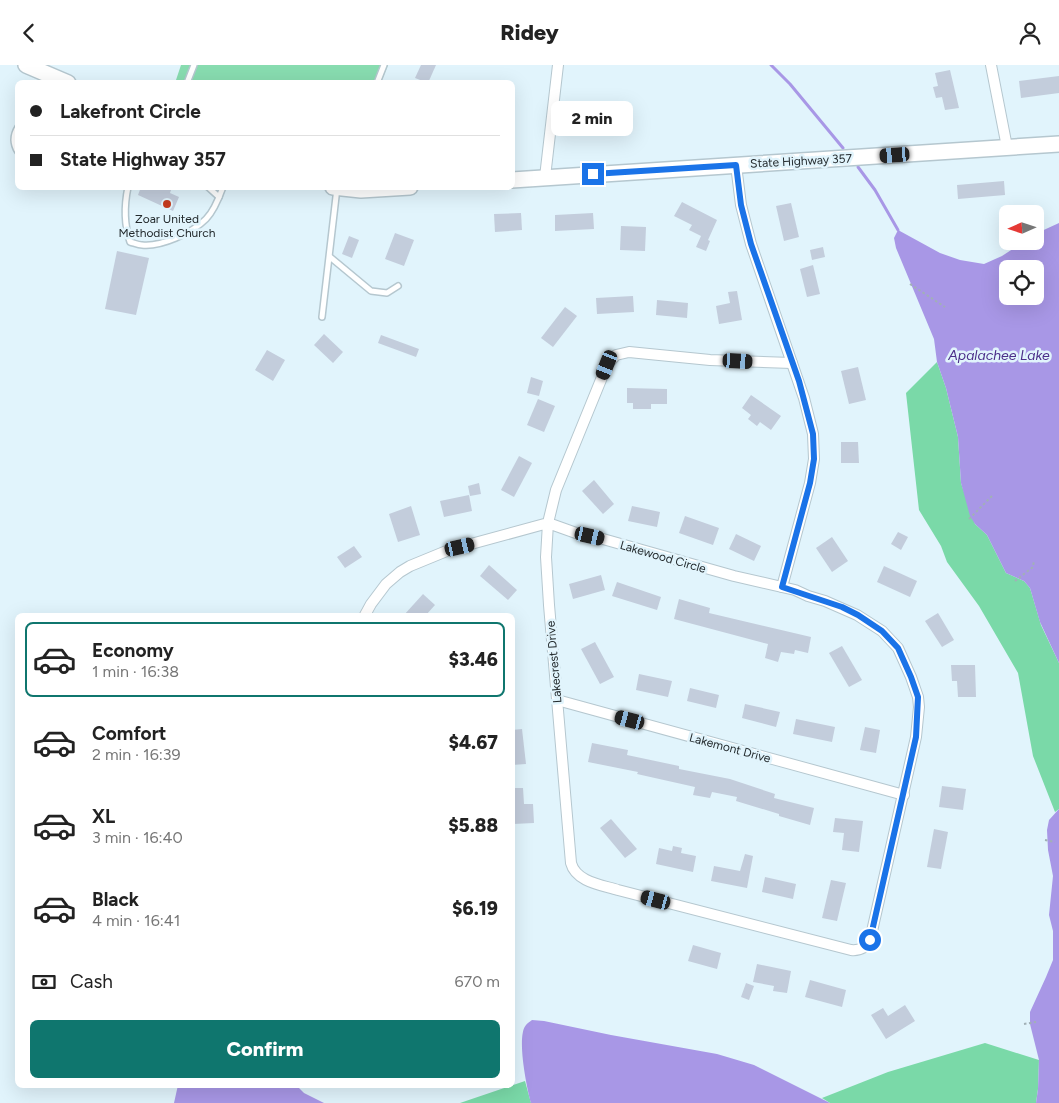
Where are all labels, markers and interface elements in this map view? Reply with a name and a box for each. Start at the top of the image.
icon: back [15,19,43,47]
text: Ridey [500,19,559,46]
icon: person [1016,19,1044,47]
text: Lakefront Circle [60,100,201,123]
callout: 2 min [552,101,634,137]
text: 2 min [572,109,612,128]
car [879,146,910,164]
text: State Highway 357 [60,148,226,171]
street label: State Highway 357 [750,151,853,171]
route end [582,163,604,185]
marker: Zoar United Methodist Church [161,198,173,210]
north arrow [999,205,1044,250]
map controls [999,205,1044,305]
place label: Zoar United Methodist Church [118,212,216,240]
button: locate [999,260,1044,305]
water label: Apalachee Lake [947,347,1050,364]
car [594,348,619,382]
car [722,353,753,369]
car [573,525,606,547]
car [443,536,476,558]
street label: Lakewood Circle [618,538,708,576]
street label: Lakecrest Drive [543,620,565,704]
icon: car [32,637,77,682]
text: Economy [92,639,174,662]
text: $3.46 [449,648,498,671]
text: 1 min · 16:38 [92,662,179,681]
car [613,709,646,731]
icon: car [32,720,77,765]
text: Comfort [92,722,167,745]
street label: Lakemont Drive [688,730,773,766]
text: $4.67 [448,731,498,754]
text: 2 min · 16:39 [92,745,181,764]
icon: car [32,803,77,848]
text: XL [92,805,115,828]
text: $5.88 [448,814,498,837]
text: 3 min · 16:40 [92,828,183,847]
icon: car [32,886,77,931]
text: Black [92,888,139,911]
car [639,889,672,911]
text: $6.19 [452,897,498,920]
text: 4 min · 16:41 [92,911,180,930]
route start [859,929,881,951]
icon: cash [30,968,58,996]
text: Cash [70,970,113,993]
text: 670 m [455,972,500,991]
button: Confirm [30,1020,500,1078]

